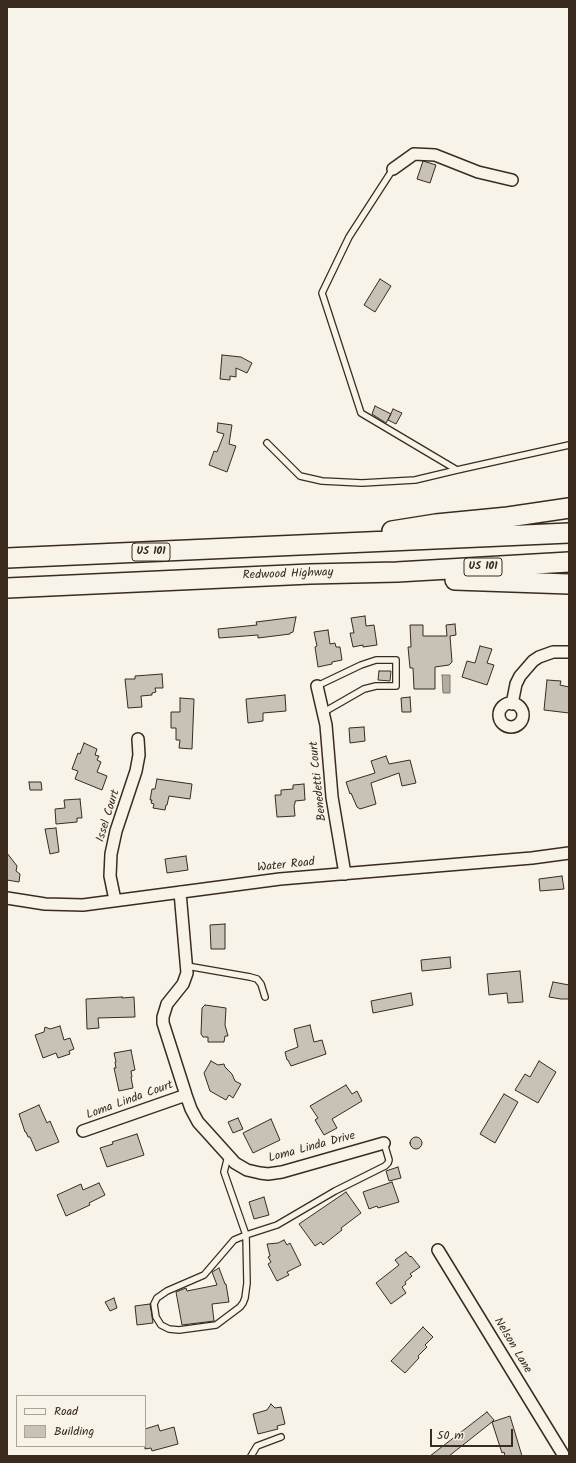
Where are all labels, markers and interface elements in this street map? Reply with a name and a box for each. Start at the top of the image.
road number: US 101 [132,543,170,561]
road number: US 101 [464,558,502,576]
street label: Redwood Highway [243,566,333,584]
street label: Benedetti Court [308,740,330,822]
street label: Issel Court [94,788,124,844]
street label: Water Road [256,856,316,876]
street label: Loma Linda Court [85,1079,175,1123]
street label: Loma Linda Drive [267,1129,357,1167]
street label: Nelson Lane [490,1316,534,1376]
legend [16,1395,146,1447]
text: Road [54,1402,78,1421]
scale bar [432,1421,515,1447]
text: Building [54,1422,94,1441]
text: 50 m [437,1426,464,1445]

